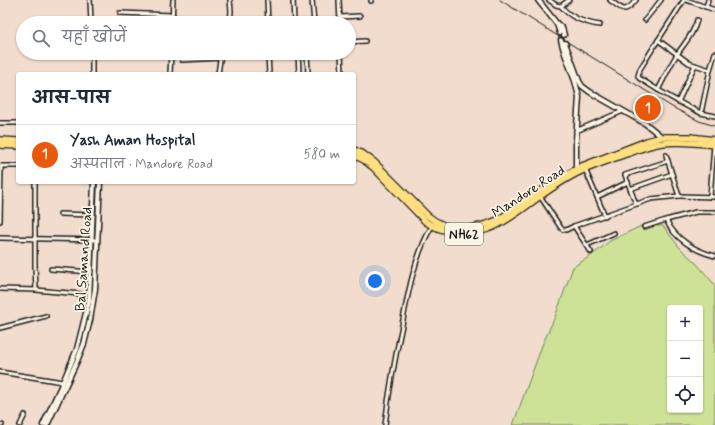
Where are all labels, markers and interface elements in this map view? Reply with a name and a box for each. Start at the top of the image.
search box [16,16,356,60]
icon: search [30,27,52,49]
text: यहाँ खोजें [62,28,127,48]
text: आस-पास [32,87,110,109]
pin: 1 [635,93,661,123]
text: Yash Aman Hospital [70,131,195,151]
text: 1 [42,146,48,163]
text: 580 m [303,146,340,163]
text: अस्पताल · Mandore Road [70,156,213,173]
street label: Mandore Road [489,161,569,222]
street label: Bal Samand Road [71,206,97,312]
road number: NH62 [445,223,483,245]
your location [365,271,385,291]
map controls [667,305,703,413]
button: + [667,305,703,341]
button: − [667,341,703,377]
button: locate [667,377,703,413]

